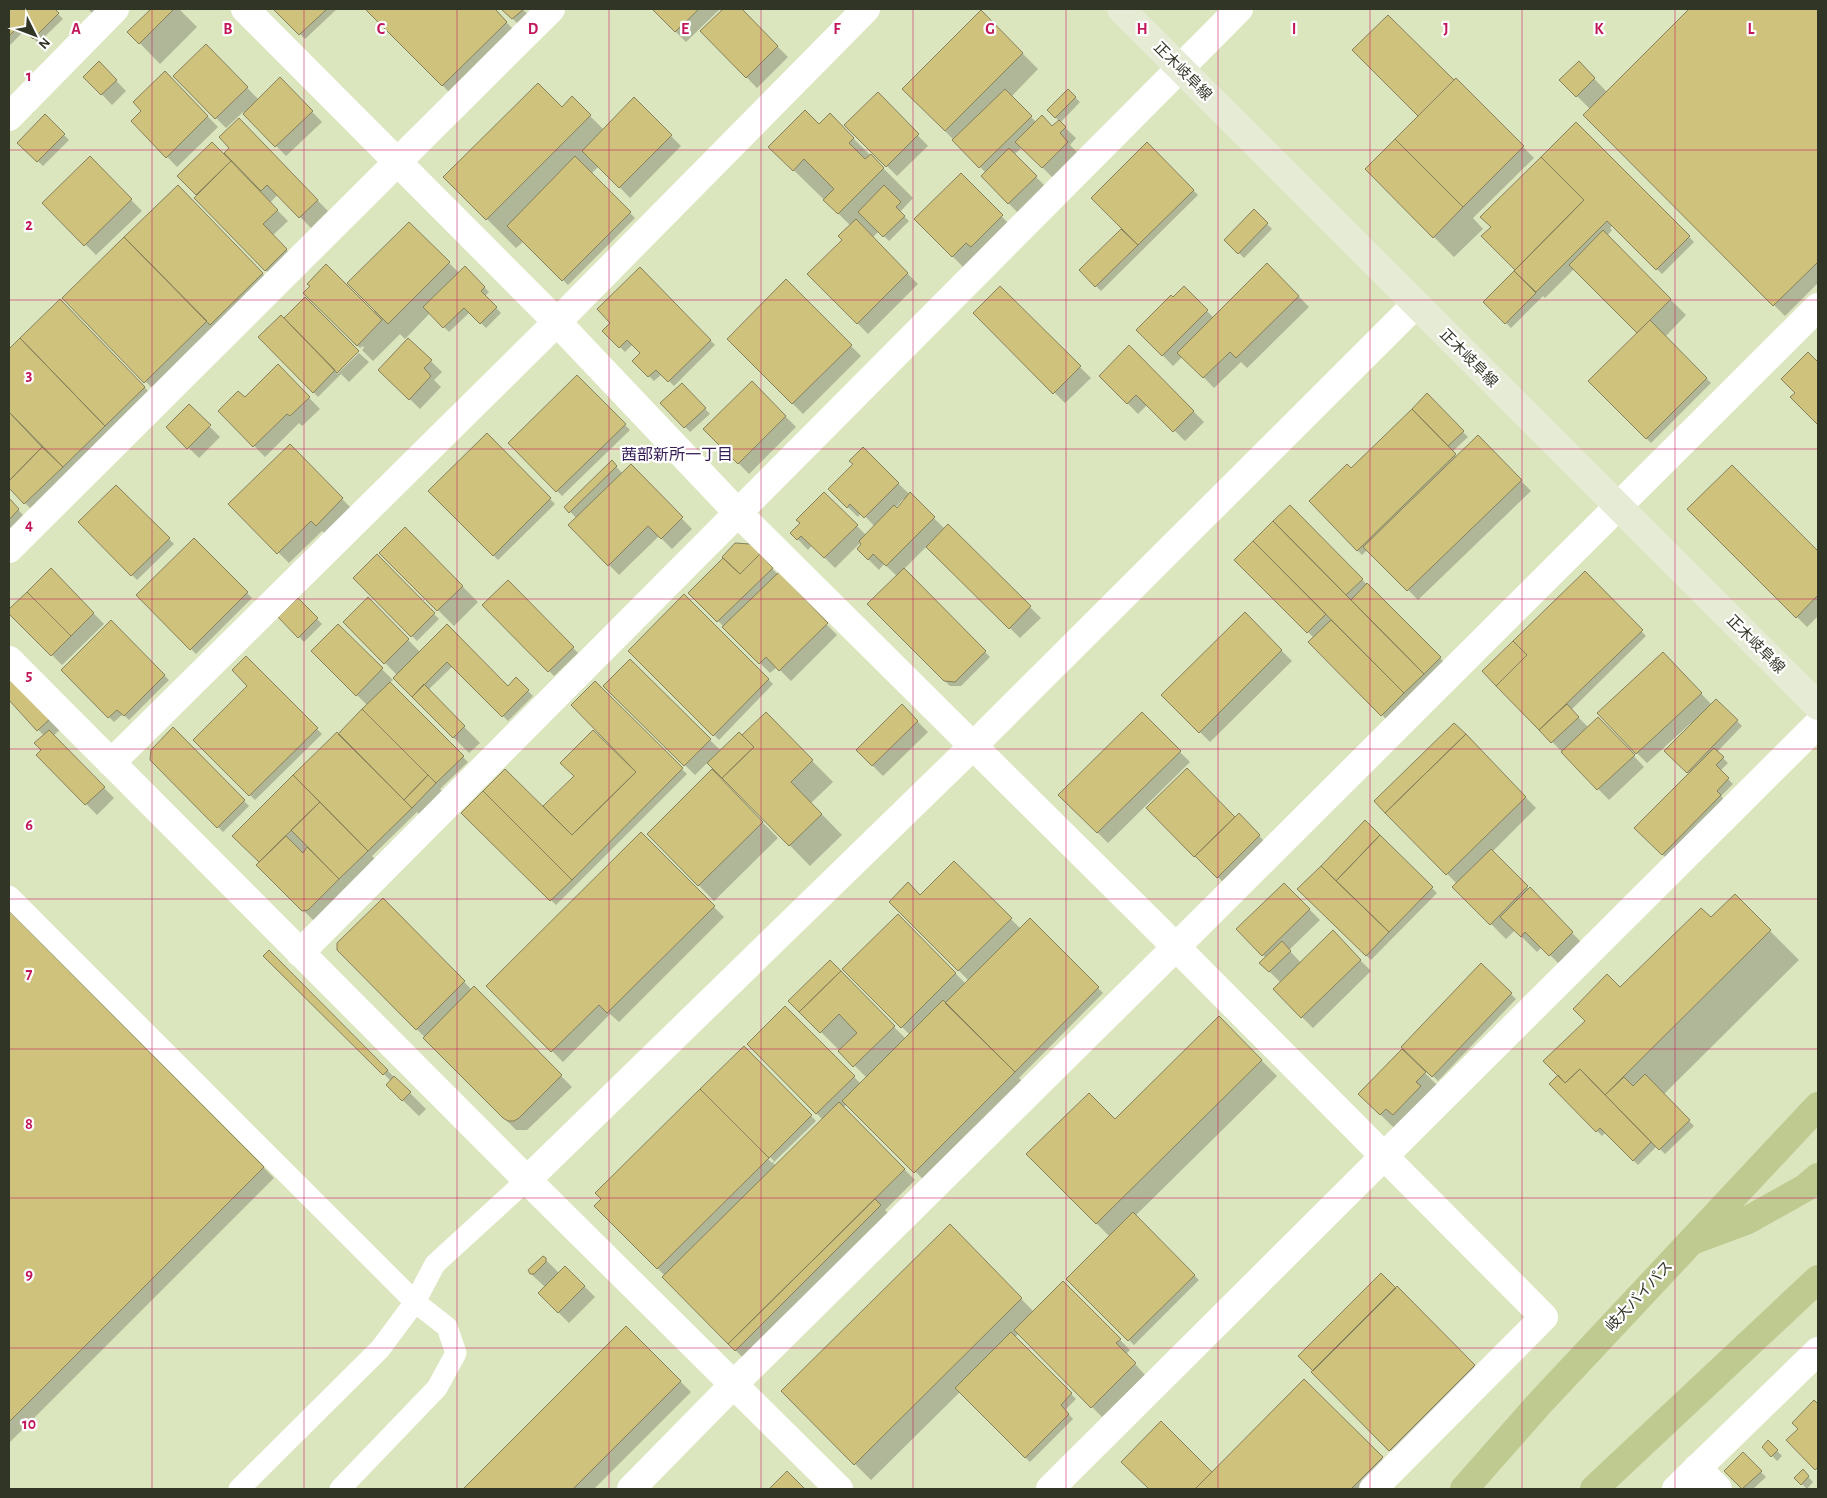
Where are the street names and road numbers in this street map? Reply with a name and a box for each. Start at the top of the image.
street label: 正木岐阜線 [1151,39,1215,103]
street label: 正木岐阜線 [1437,326,1501,390]
street label: 正木岐阜線 [1724,612,1788,676]
street label: 岐大バイパス [1603,1258,1675,1334]

